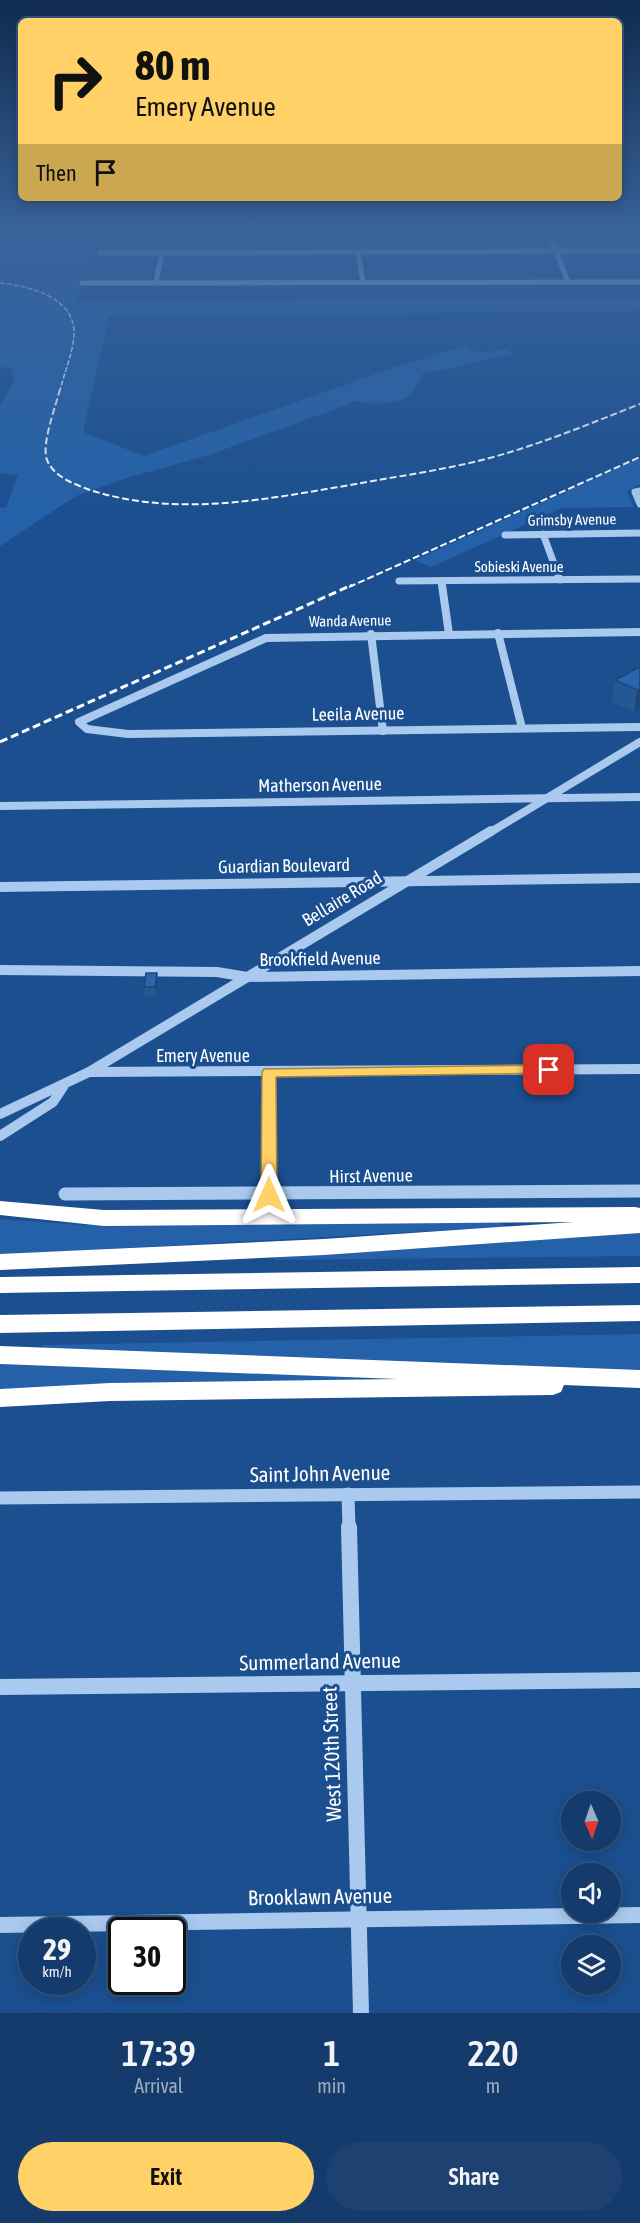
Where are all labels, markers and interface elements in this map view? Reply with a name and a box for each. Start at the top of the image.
text: 80 m [135,41,210,89]
icon: right [36,42,114,120]
text: Emery Avenue [135,91,276,122]
icon: arrive [89,156,122,189]
text: Then [36,160,77,186]
street label: Grimsby Avenue [528,510,617,529]
street label: Sobieski Avenue [474,558,564,575]
street label: Wanda Avenue [309,611,391,630]
street label: Leeila Avenue [311,702,405,725]
street label: Matherson Avenue [258,773,382,796]
street label: Guardian Boulevard [218,854,350,877]
street label: Bellaire Road [298,867,385,931]
street label: Brookfield Avenue [259,947,381,970]
pin [523,1044,574,1095]
street label: Emery Avenue [156,1045,250,1066]
icon: arrive [532,1053,565,1086]
position arrow [237,1163,301,1227]
street label: Hirst Avenue [329,1164,413,1187]
street label: Saint John Avenue [250,1460,390,1486]
street label: Summerland Avenue [239,1648,401,1674]
street label: West 120th Street [317,1686,345,1822]
north arrow [561,1791,621,1851]
map controls [561,1791,621,1995]
button: sound [561,1863,621,1923]
street label: Brooklawn Avenue [248,1883,392,1909]
speed limit sign: 30 [108,1917,186,1995]
text: 29 [43,1932,71,1966]
button: layers [561,1935,621,1995]
text: km/h [42,1963,72,1980]
text: 17:39 [122,2032,196,2074]
text: 1 [323,2032,340,2074]
text: 220 [468,2032,518,2074]
text: Arrival [134,2074,183,2097]
text: min [317,2074,346,2097]
text: m [486,2074,500,2097]
button: Exit [18,2142,314,2211]
button: Share [326,2142,622,2211]

